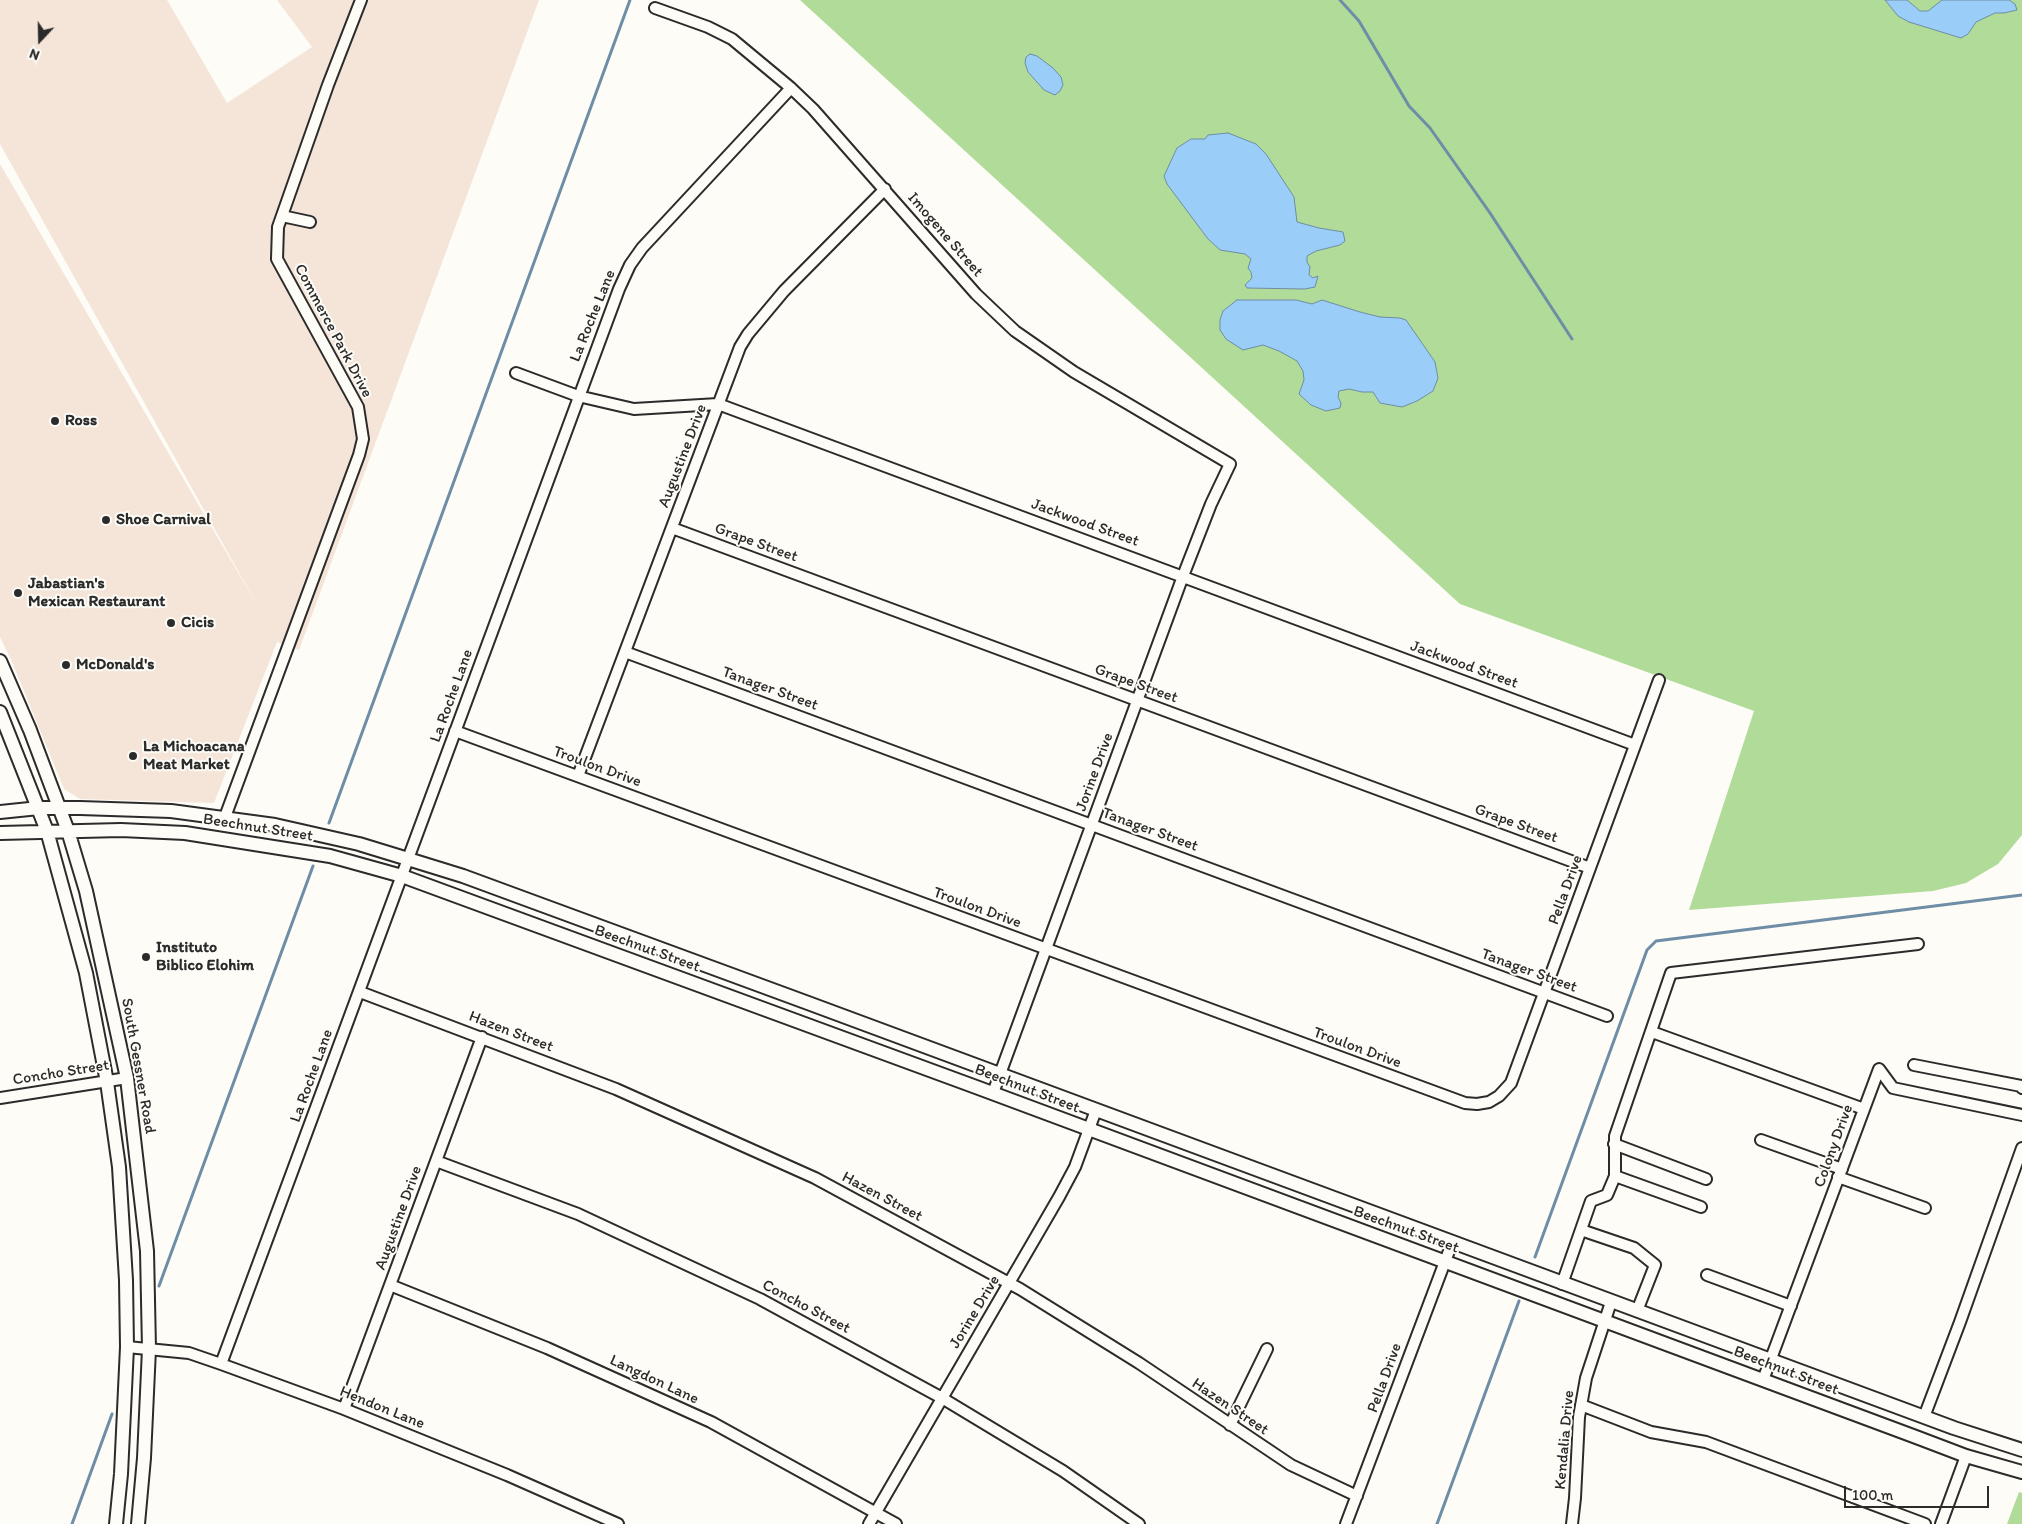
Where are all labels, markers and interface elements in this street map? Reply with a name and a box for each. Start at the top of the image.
north arrow [15,15,65,65]
text: N [27,45,42,64]
street label: Imogene Street [903,189,987,281]
street label: Commerce Park Drive [290,261,376,401]
street label: La Roche Lane [566,267,620,365]
street label: Augustine Drive [654,401,712,511]
place label: Ross [65,411,97,431]
marker: Ross [49,415,61,427]
street label: Jackwood Street [1028,495,1142,551]
place label: Shoe Carnival [116,510,211,530]
marker: Shoe Carnival [100,514,112,526]
street label: Grape Street [712,519,800,567]
place label: Jabastian's Mexican Restaurant [28,574,165,612]
marker: Jabastian's Mexican Restaurant [12,587,24,599]
place label: Cicis [181,613,214,633]
marker: Cicis [165,617,177,629]
street label: Jackwood Street [1407,637,1521,693]
street label: La Roche Lane [426,647,478,745]
place label: McDonald's [76,655,154,675]
marker: McDonald's [60,659,72,671]
street label: Grape Street [1092,660,1180,708]
street label: Tanager Street [719,663,821,715]
street label: Jorine Drive [1072,730,1118,814]
place label: La Michoacana Meat Market [143,737,245,775]
street label: Troulon Drive [550,742,644,792]
marker: La Michoacana Meat Market [127,750,139,762]
street label: Grape Street [1472,800,1560,848]
street label: Tanager Street [1099,804,1201,856]
street label: Beechnut Street [202,810,314,846]
street label: Pella Drive [1545,852,1587,928]
street label: Troulon Drive [930,883,1024,933]
street label: Beechnut Street [592,921,702,977]
place label: Instituto Biblico Elohim [156,938,254,976]
street label: Tanager Street [1478,945,1580,997]
marker: Instituto Biblico Elohim [140,951,152,963]
street label: South Gessner Road [117,997,159,1135]
street label: Hazen Street [466,1007,556,1057]
street label: Troulon Drive [1310,1023,1404,1073]
street label: La Roche Lane [286,1027,338,1125]
street label: Concho Street [11,1056,111,1090]
street label: Beechnut Street [972,1060,1082,1118]
street label: Colony Drive [1810,1102,1858,1190]
street label: Augustine Drive [371,1163,427,1273]
street label: Hazen Street [838,1168,926,1226]
street label: Beechnut Street [1351,1202,1461,1258]
street label: Jorine Drive [946,1272,1004,1352]
street label: Concho Street [759,1276,853,1338]
street label: Pella Drive [1364,1340,1406,1416]
street label: Beechnut Street [1731,1342,1841,1400]
street label: Langdon Lane [606,1351,702,1409]
street label: Hazen Street [1188,1374,1272,1440]
street label: Hendon Lane [337,1382,427,1434]
street label: Kendalia Drive [1551,1389,1579,1491]
scale bar [1847,1476,1992,1508]
text: 100 m [1852,1486,1893,1504]

